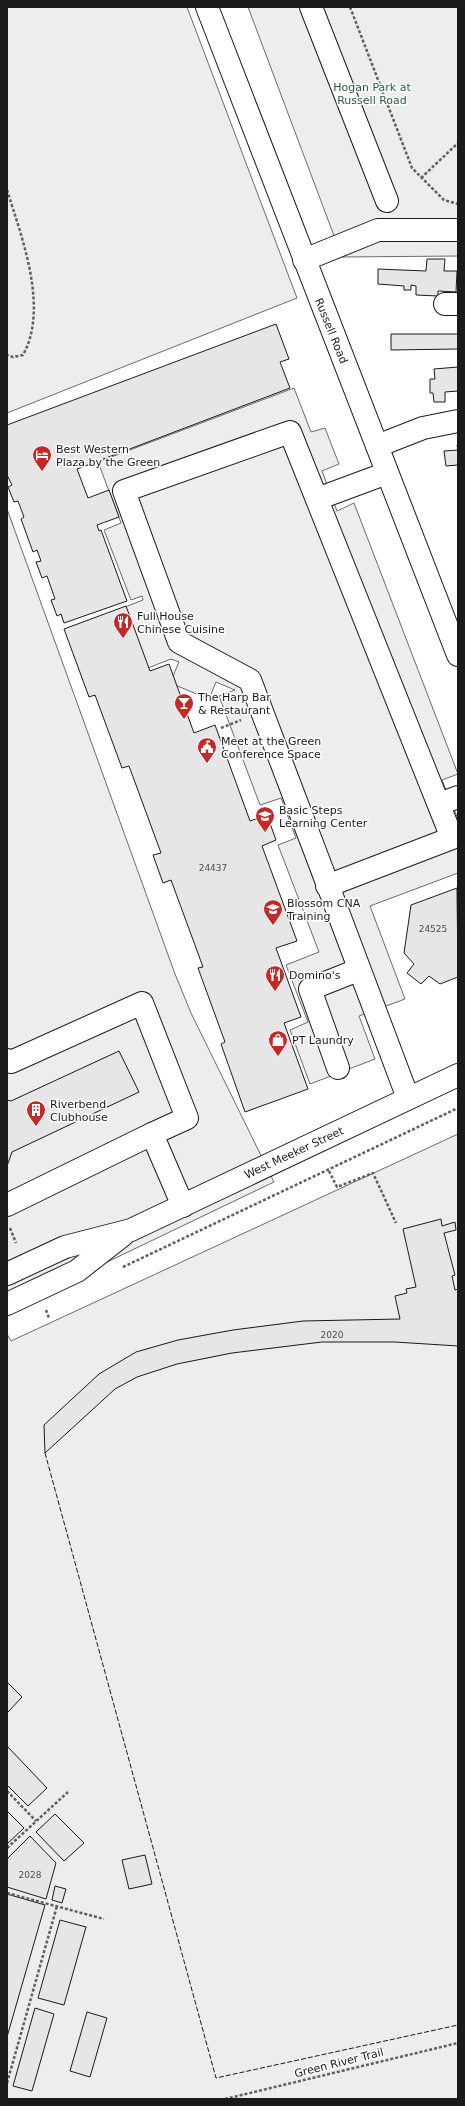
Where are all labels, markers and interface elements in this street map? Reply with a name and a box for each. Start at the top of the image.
park label: Hogan Park at Russell Road [333,81,411,107]
street label: Russell Road [312,296,350,366]
place label: Best Western Plaza by the Green [56,443,160,469]
hotel icon: Best Western Plaza by the Green [31,444,53,472]
place label: Full House Chinese Cuisine [137,610,225,636]
restaurant icon: Full House Chinese Cuisine [112,611,134,639]
place label: The Harp Bar & Restaurant [197,691,271,717]
bar icon: The Harp Bar & Restaurant [173,692,195,720]
place label: Meet at the Green Conference Space [221,735,321,761]
public building icon: Meet at the Green Conference Space [196,736,218,764]
place label: Basic Steps Learning Center [279,804,368,830]
school or university icon: Basic Steps Learning Center [254,805,276,833]
house number: 24437 [199,863,227,873]
place label: Blossom CNA Training [286,897,361,923]
school or university icon: Blossom CNA Training [262,898,284,926]
house number: 24525 [419,924,447,934]
restaurant icon: Domino's [264,964,286,992]
place label: Domino's [289,969,341,982]
shop icon: PT Laundry [267,1029,289,1057]
place label: PT Laundry [292,1034,354,1047]
place label: Riverbend Clubhouse [50,1098,108,1124]
building icon: Riverbend Clubhouse [25,1099,47,1127]
street label: West Meeker Street [242,1124,346,1182]
house number: 2020 [321,1330,344,1340]
house number: 2028 [19,1870,42,1880]
street label: Green River Trail [293,2046,385,2080]

